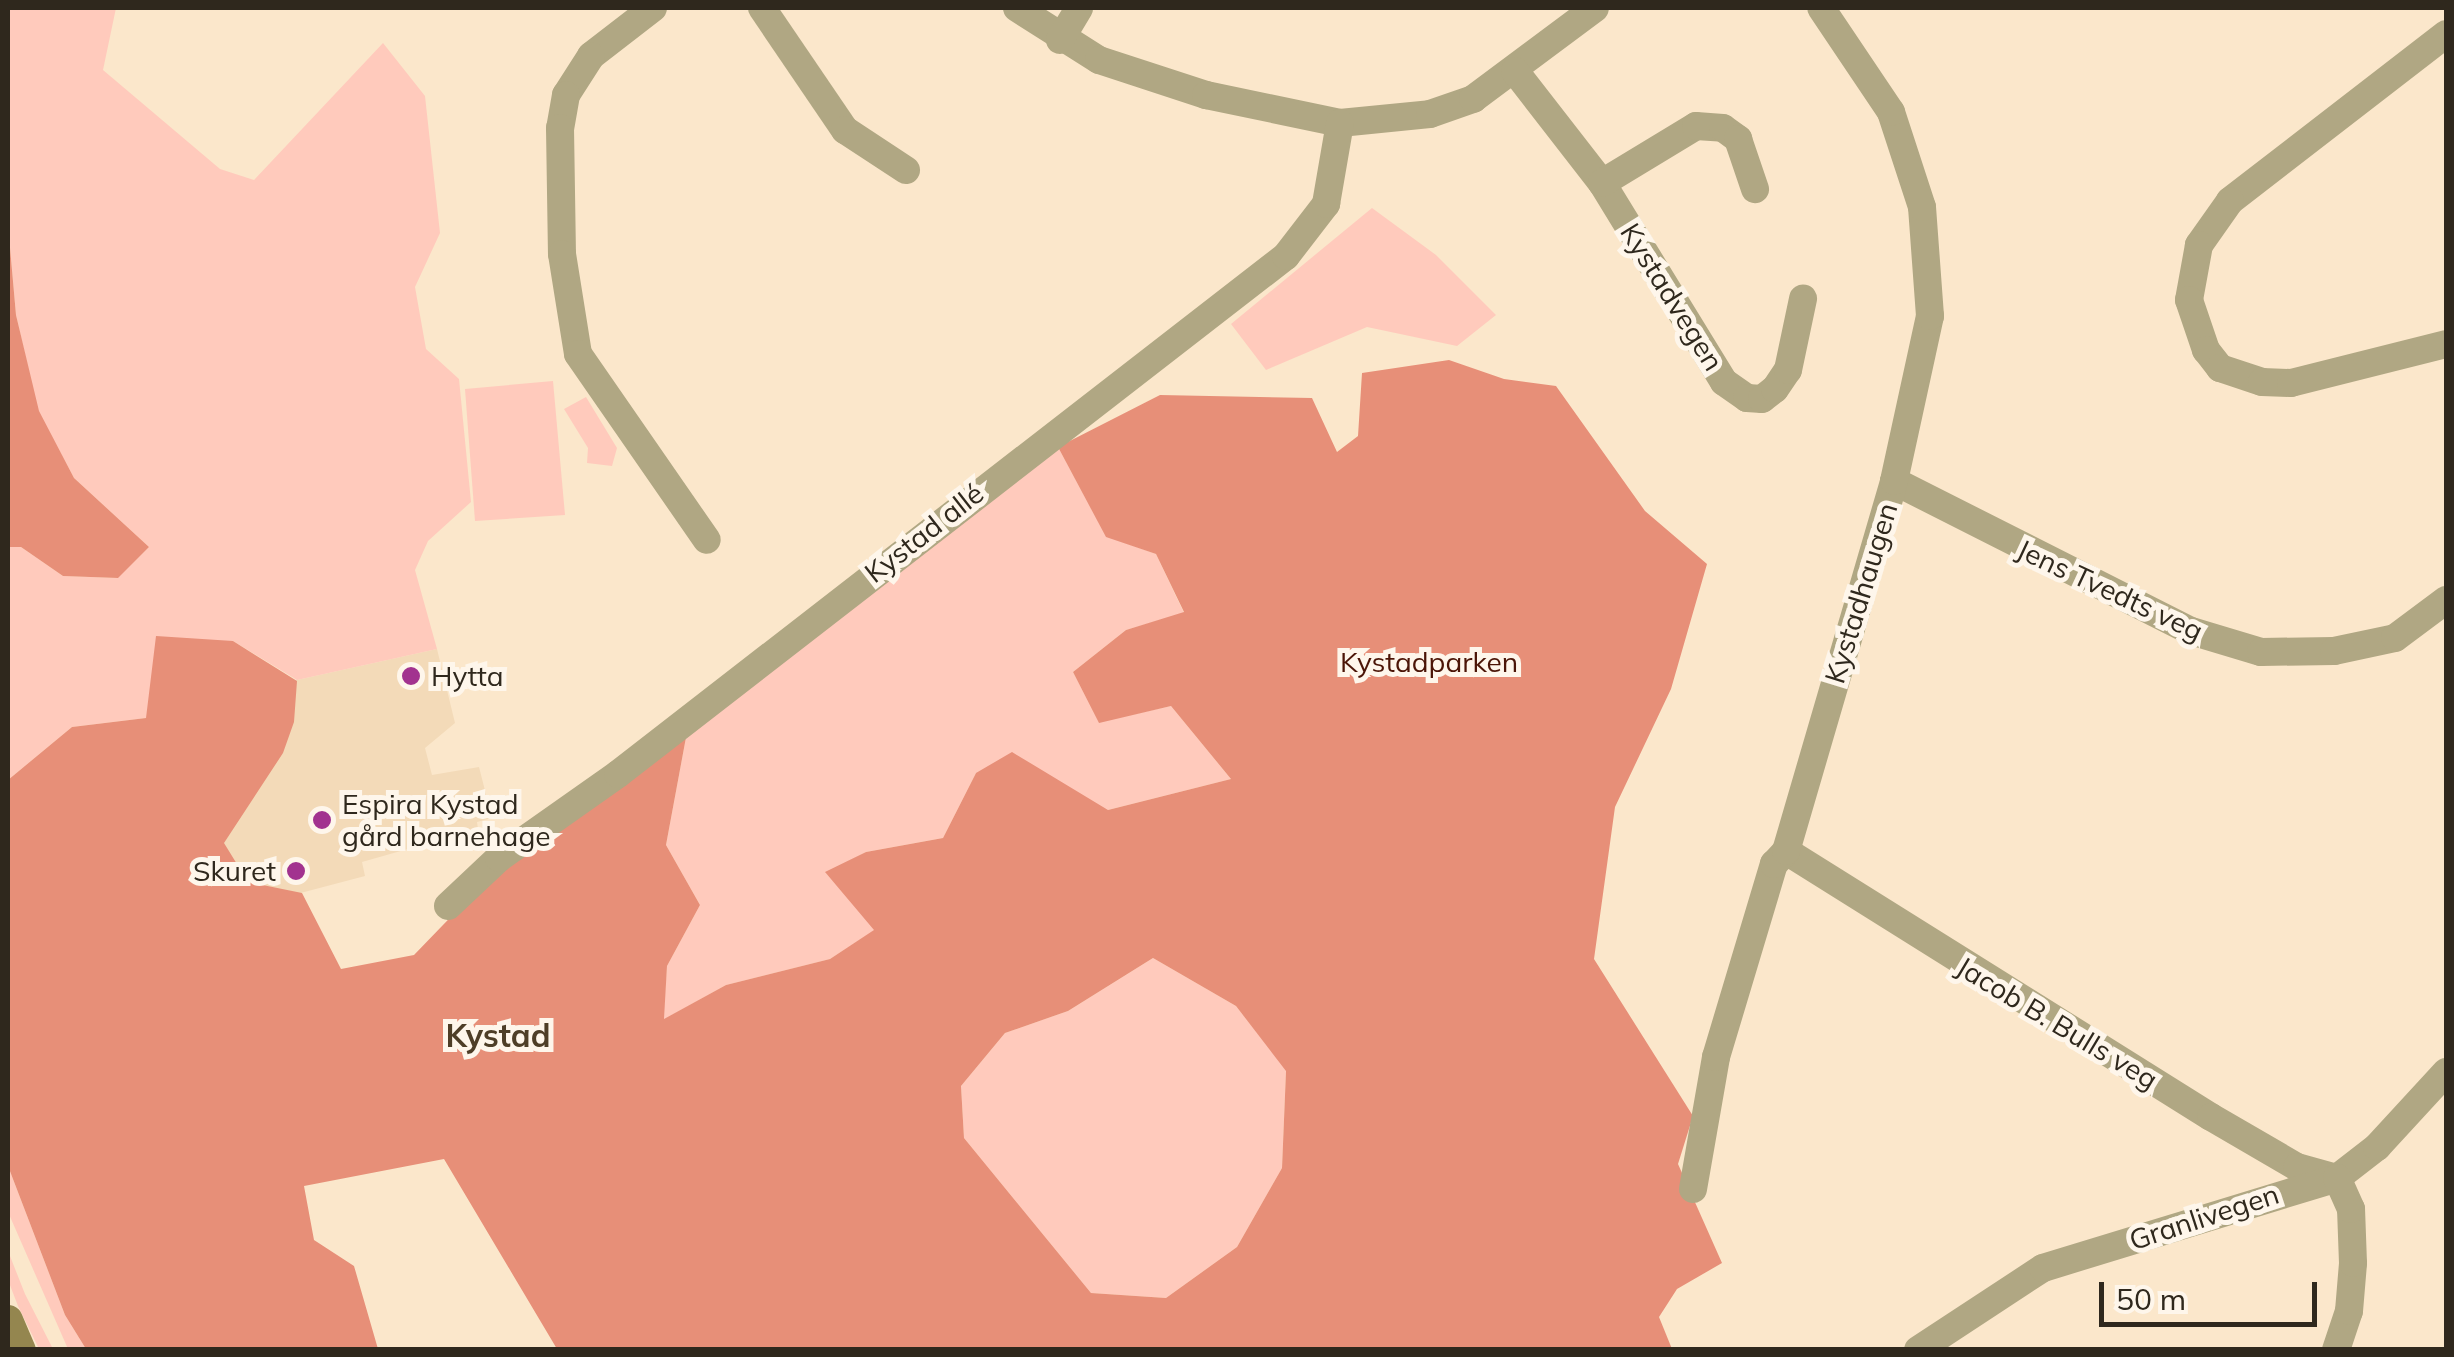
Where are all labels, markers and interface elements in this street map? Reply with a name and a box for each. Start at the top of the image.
street label: Kystadvegen [1613,217,1731,377]
street label: Kystad allé [858,476,990,590]
street label: Kystadhaugen [1818,499,1904,687]
street label: Jens Tvedts veg [2012,532,2208,648]
park label: Kystadparken [1340,645,1518,679]
place label: Hytta [431,659,504,693]
marker: Hytta [400,665,422,687]
place label: Espira Kystad gård barnehage [342,787,551,853]
marker: Espira Kystad gård barnehage [311,809,333,831]
place label: Skuret [193,854,276,888]
marker: Skuret [285,860,307,882]
street label: Jacob B. Bulls veg [1950,950,2164,1096]
district label: Kystad [445,1016,551,1054]
street label: Granlivegen [2125,1177,2283,1257]
scale bar [2104,1262,2322,1324]
text: 50 m [2116,1280,2186,1318]

